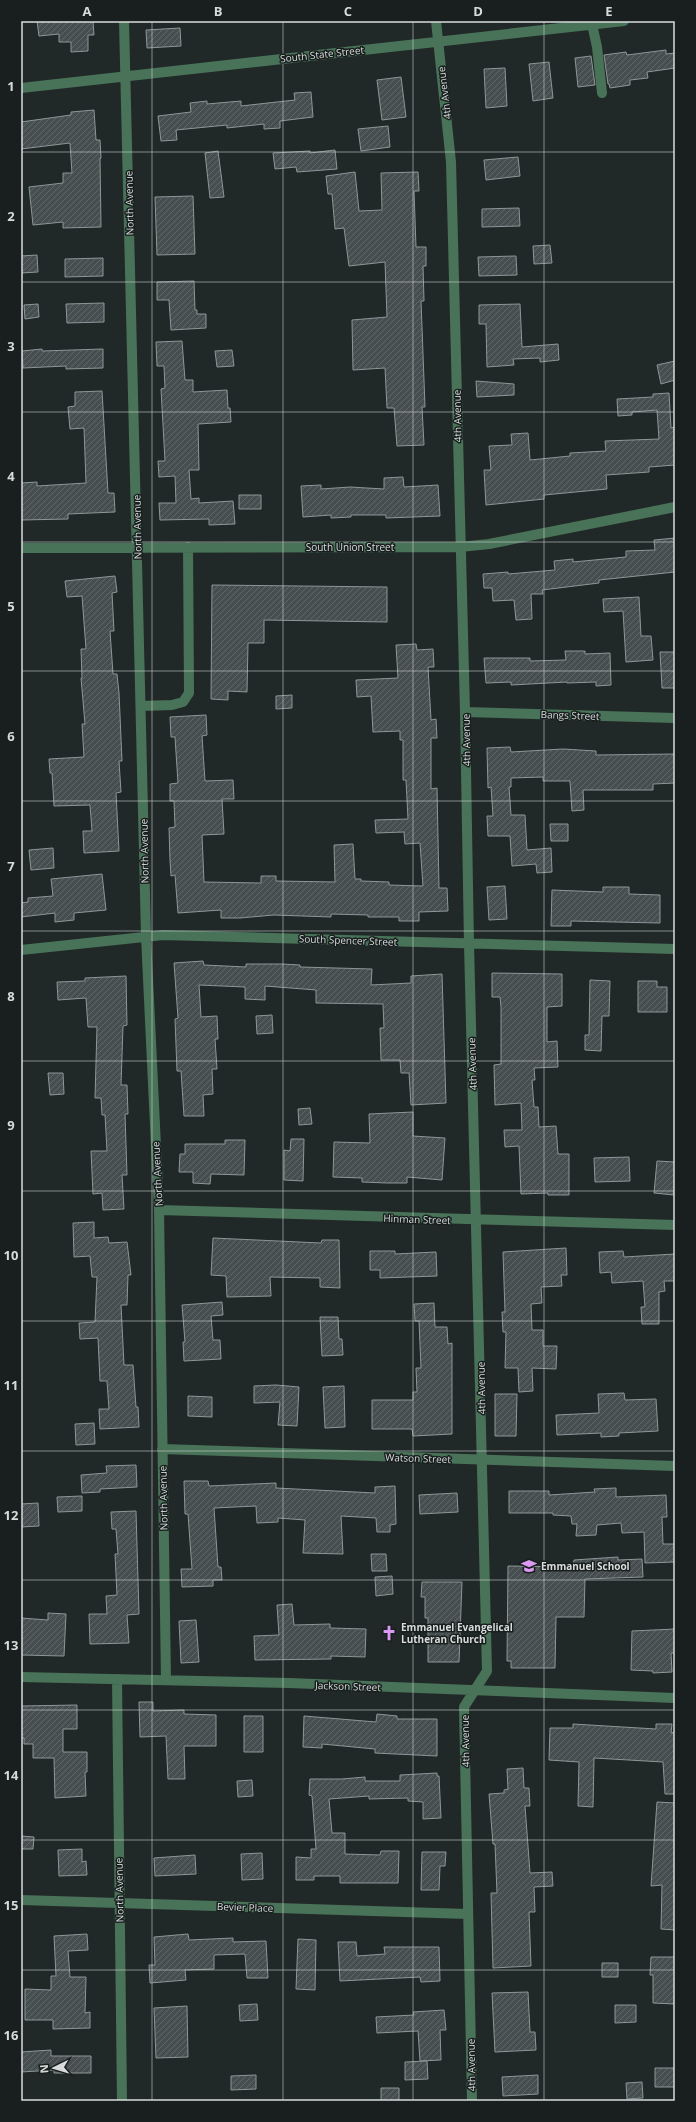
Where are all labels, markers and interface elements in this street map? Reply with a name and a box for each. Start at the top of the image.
text: A [83,2,92,20]
text: B [214,2,223,20]
text: C [344,2,352,20]
text: D [473,2,483,20]
text: E [605,2,613,20]
street label: South State Street [279,43,365,65]
street label: 4th Avenue [434,66,454,120]
text: 1 [7,77,15,95]
street label: North Avenue [121,170,137,235]
text: 2 [7,207,15,225]
text: 3 [7,337,15,355]
street label: 4th Avenue [450,389,464,443]
text: 4 [7,467,15,485]
street label: North Avenue [129,494,145,559]
street label: South Union Street [306,540,395,554]
text: 5 [7,597,15,615]
street label: Bangs Street [540,707,600,723]
street label: 4th Avenue [459,713,473,767]
text: 6 [7,727,15,745]
street label: North Avenue [136,818,152,883]
text: 7 [7,857,15,875]
street label: South Spencer Street [299,931,398,949]
text: 8 [7,987,15,1005]
street label: 4th Avenue [464,1037,480,1091]
text: 9 [7,1116,15,1134]
street label: North Avenue [148,1141,166,1207]
street label: Hinman Street [383,1211,451,1227]
text: 10 [4,1246,18,1264]
street label: 4th Avenue [474,1361,488,1415]
text: 11 [4,1376,18,1394]
street label: Watson Street [385,1450,452,1466]
street label: North Avenue [155,1465,171,1530]
text: 12 [4,1506,19,1524]
school or university icon: Emmanuel School [520,1557,538,1575]
place label: Emmanuel School [541,1559,630,1573]
place label: Emmanuel Evangelical Lutheran Church [401,1620,513,1646]
church icon: Emmanuel Evangelical Lutheran Church [380,1624,398,1642]
text: 13 [4,1636,18,1654]
street label: Jackson Street [314,1678,382,1694]
street label: 4th Avenue [458,1714,472,1768]
text: 14 [4,1766,19,1784]
street label: North Avenue [111,1857,127,1922]
text: 15 [4,1896,18,1914]
street label: Bevier Place [217,1899,274,1915]
text: 16 [4,2026,19,2044]
street label: 4th Avenue [464,2038,478,2092]
north arrow [34,2048,74,2088]
text: N [36,2064,51,2074]

